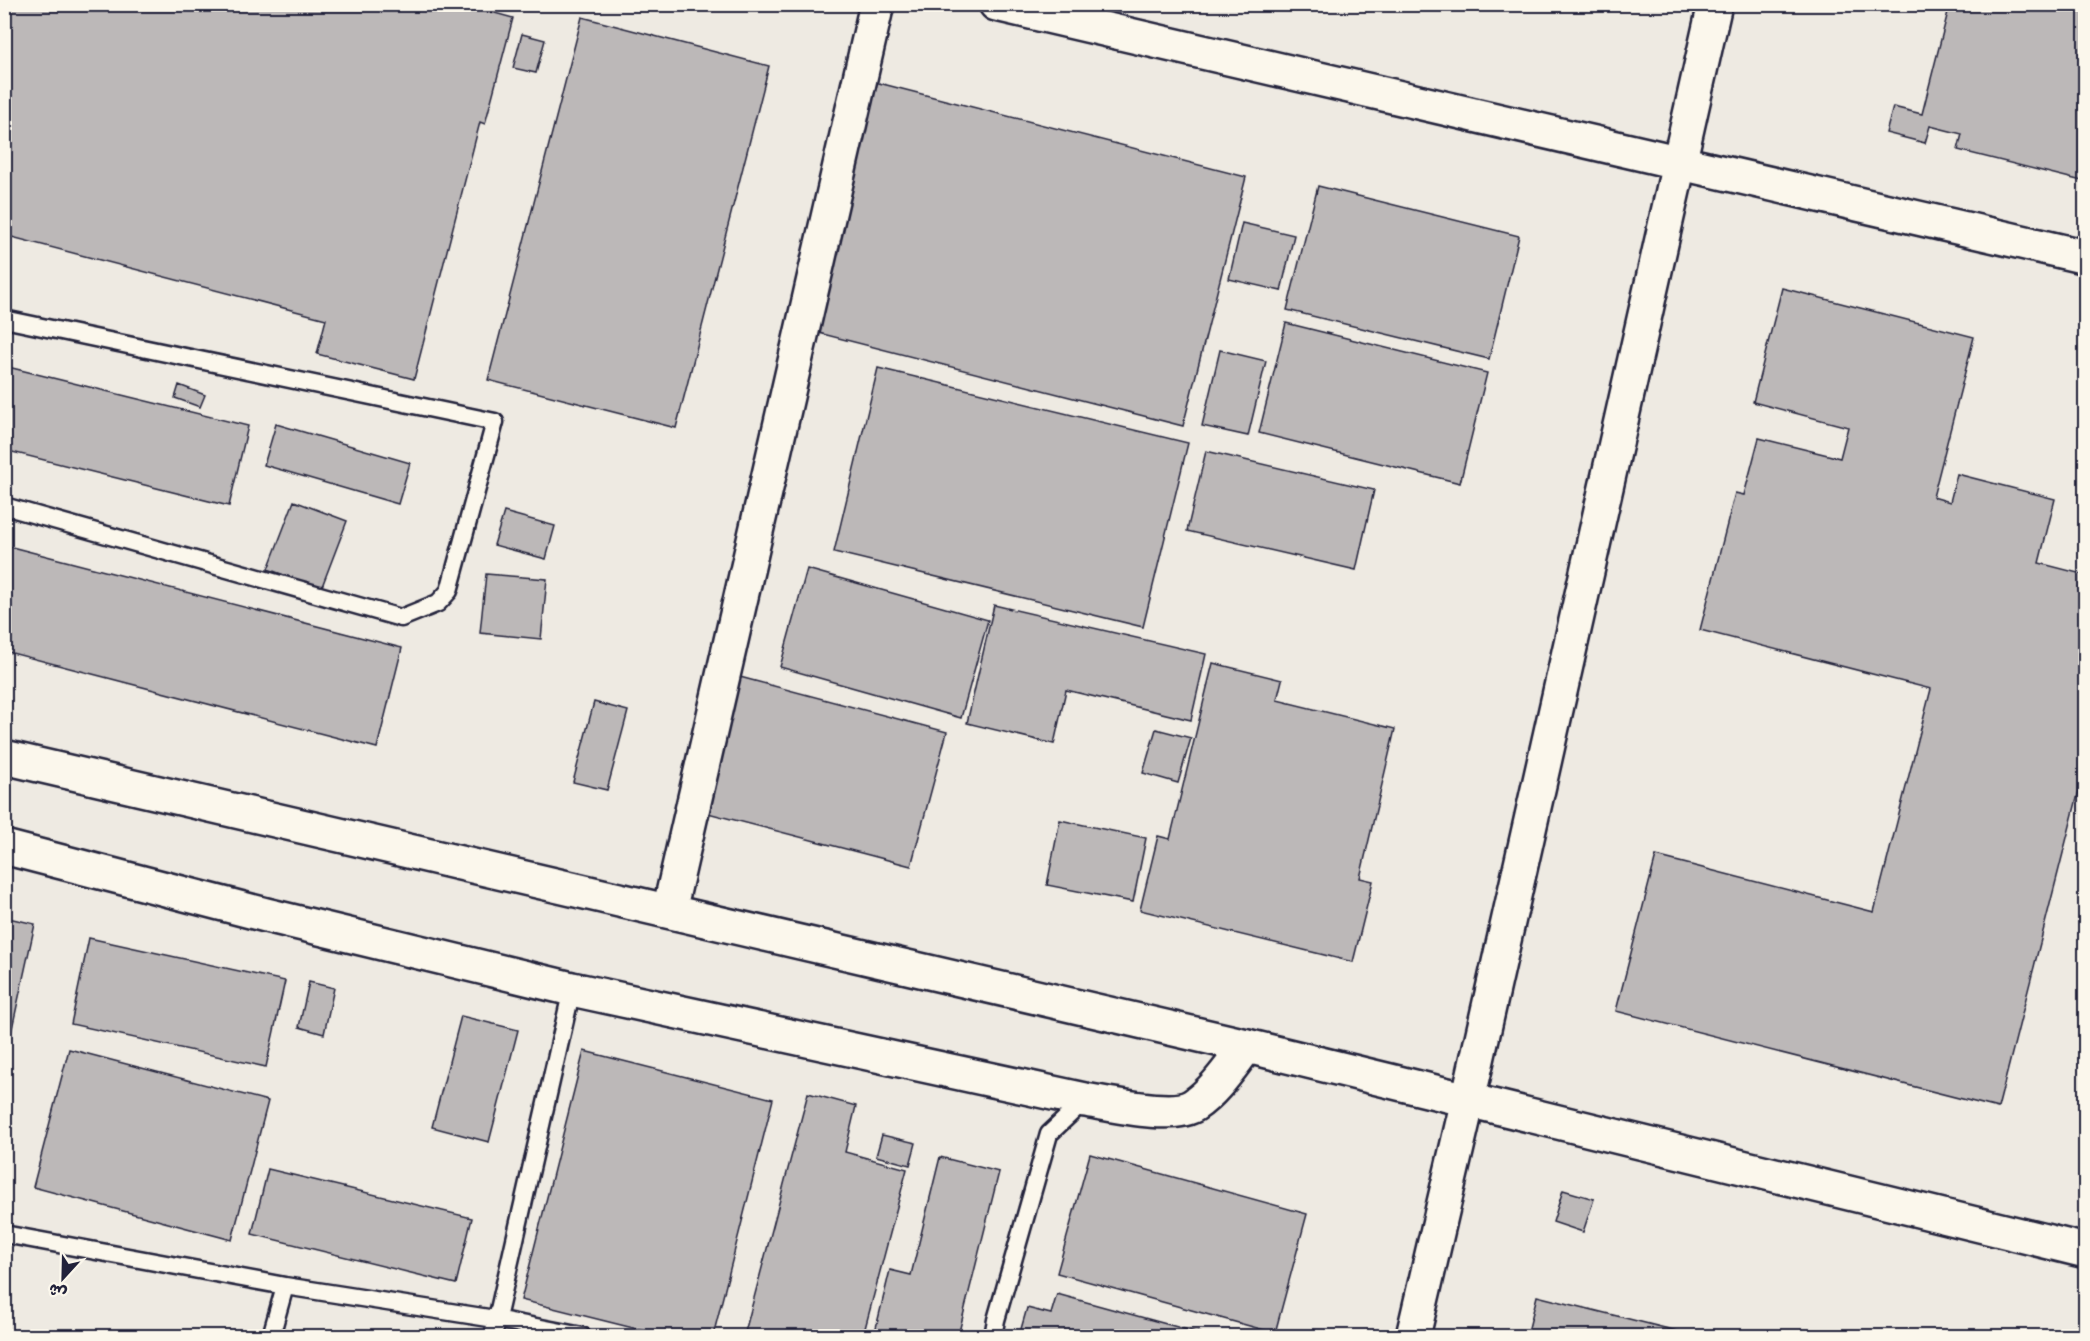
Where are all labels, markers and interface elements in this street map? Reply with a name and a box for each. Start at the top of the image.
north arrow [33,1248,93,1308]
text: ش [46,1278,70,1304]

